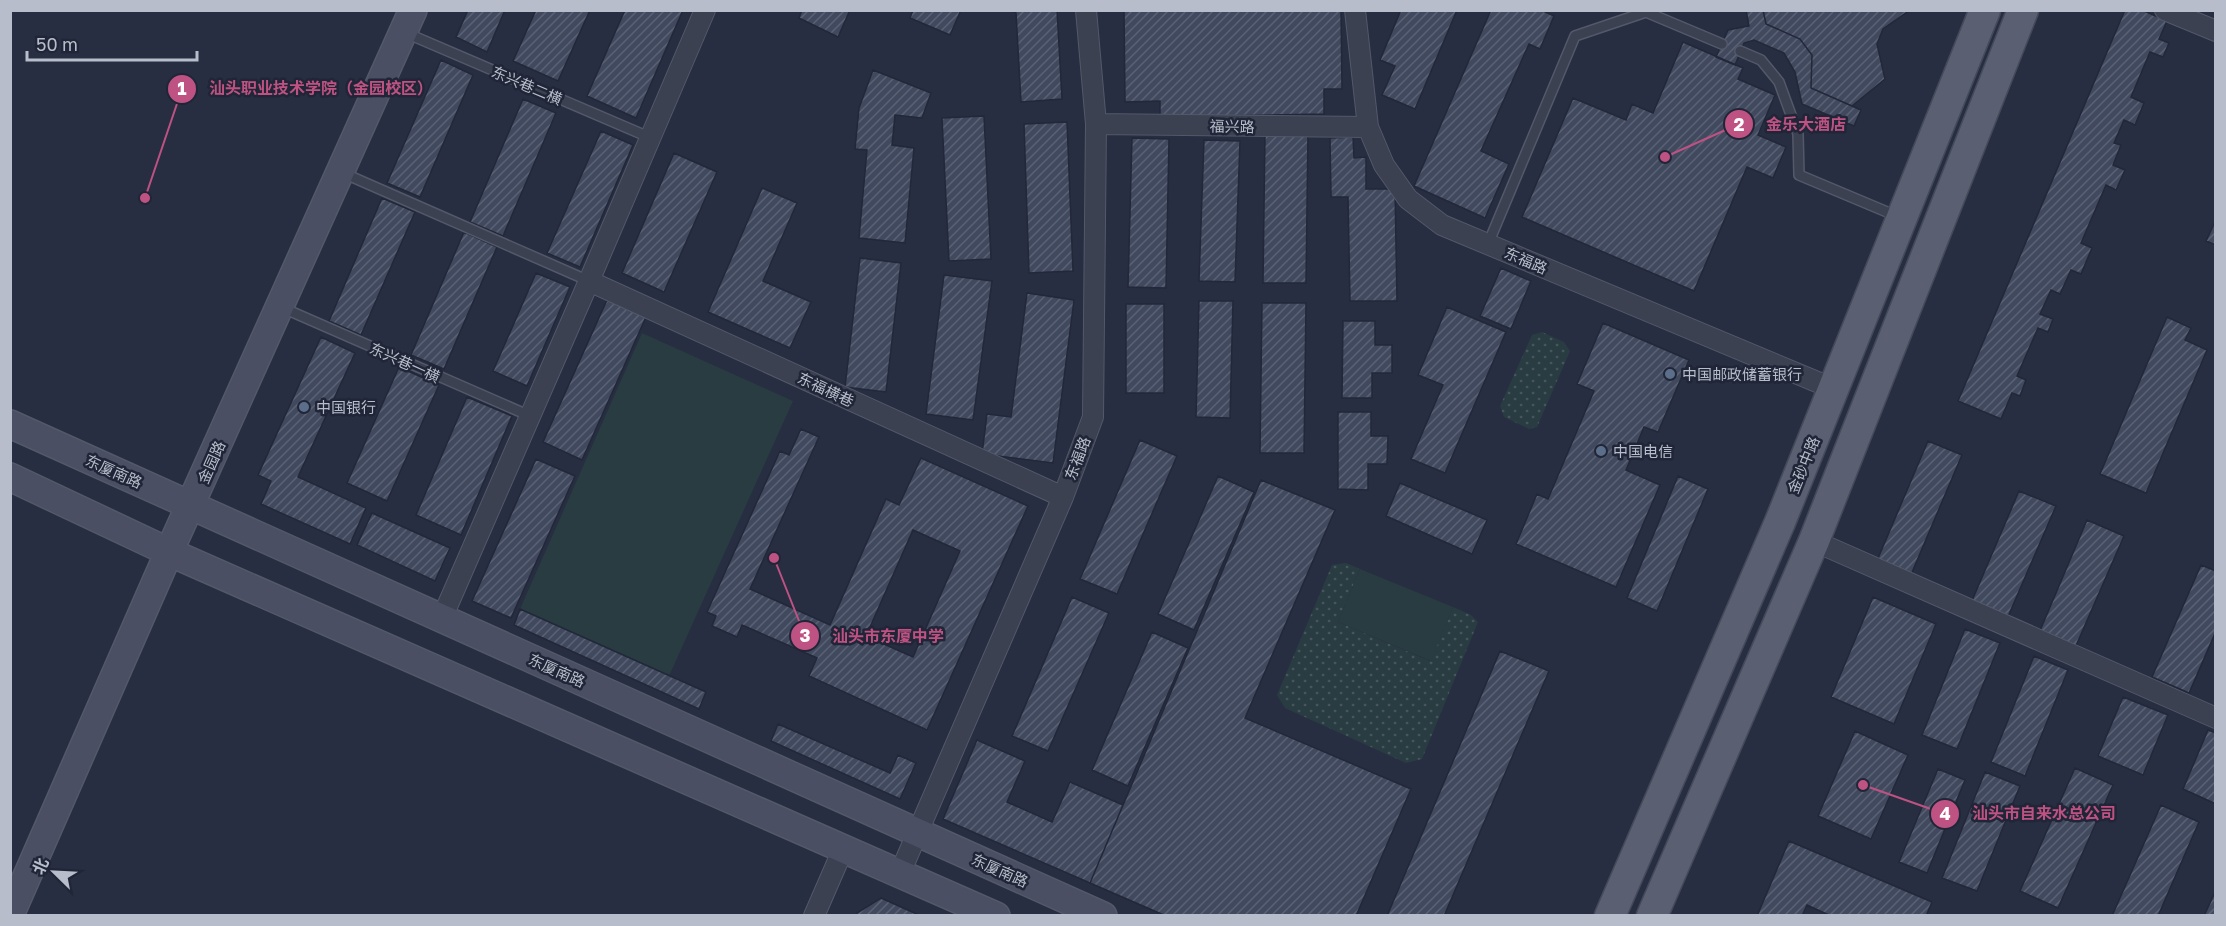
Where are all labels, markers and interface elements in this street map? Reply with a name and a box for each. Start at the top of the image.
scale bar [27,24,196,62]
text: 50 m [36,33,78,55]
street label: 东兴巷二横 [489,62,565,108]
callout: 汕头职业技术学院（金园校区） [167,72,445,106]
text: 1 [177,77,187,99]
text: 汕头职业技术学院（金园校区） [209,78,433,98]
callout: 金乐大酒店 [1724,107,1858,141]
text: 2 [1734,113,1745,135]
text: 金乐大酒店 [1766,114,1846,134]
street label: 福兴路 [1209,117,1255,135]
street label: 东福路 [1502,243,1550,277]
street label: 东兴巷一横 [367,339,443,385]
place label: 中国邮政储蓄银行 [1682,365,1802,383]
marker: 中国邮政储蓄银行 [1663,367,1677,381]
street label: 东福横巷 [795,368,857,410]
place label: 中国银行 [316,398,376,416]
marker: 中国银行 [297,400,311,414]
street label: 东福路 [1061,434,1093,482]
street label: 金砂中路 [1783,434,1823,496]
street label: 金园路 [194,438,228,486]
place label: 中国电信 [1613,442,1673,460]
marker: 中国电信 [1594,444,1608,458]
street label: 东厦南路 [83,451,145,491]
callout: 汕头市东厦中学 [790,619,956,653]
text: 3 [800,624,811,646]
text: 汕头市东厦中学 [832,626,944,646]
street label: 东厦南路 [526,650,588,690]
callout: 汕头市自来水总公司 [1930,797,2128,831]
text: 4 [1939,802,1951,824]
text: 汕头市自来水总公司 [1972,803,2116,823]
north arrow [24,842,84,902]
street label: 东厦南路 [969,850,1031,890]
text: 北 [28,855,53,877]

